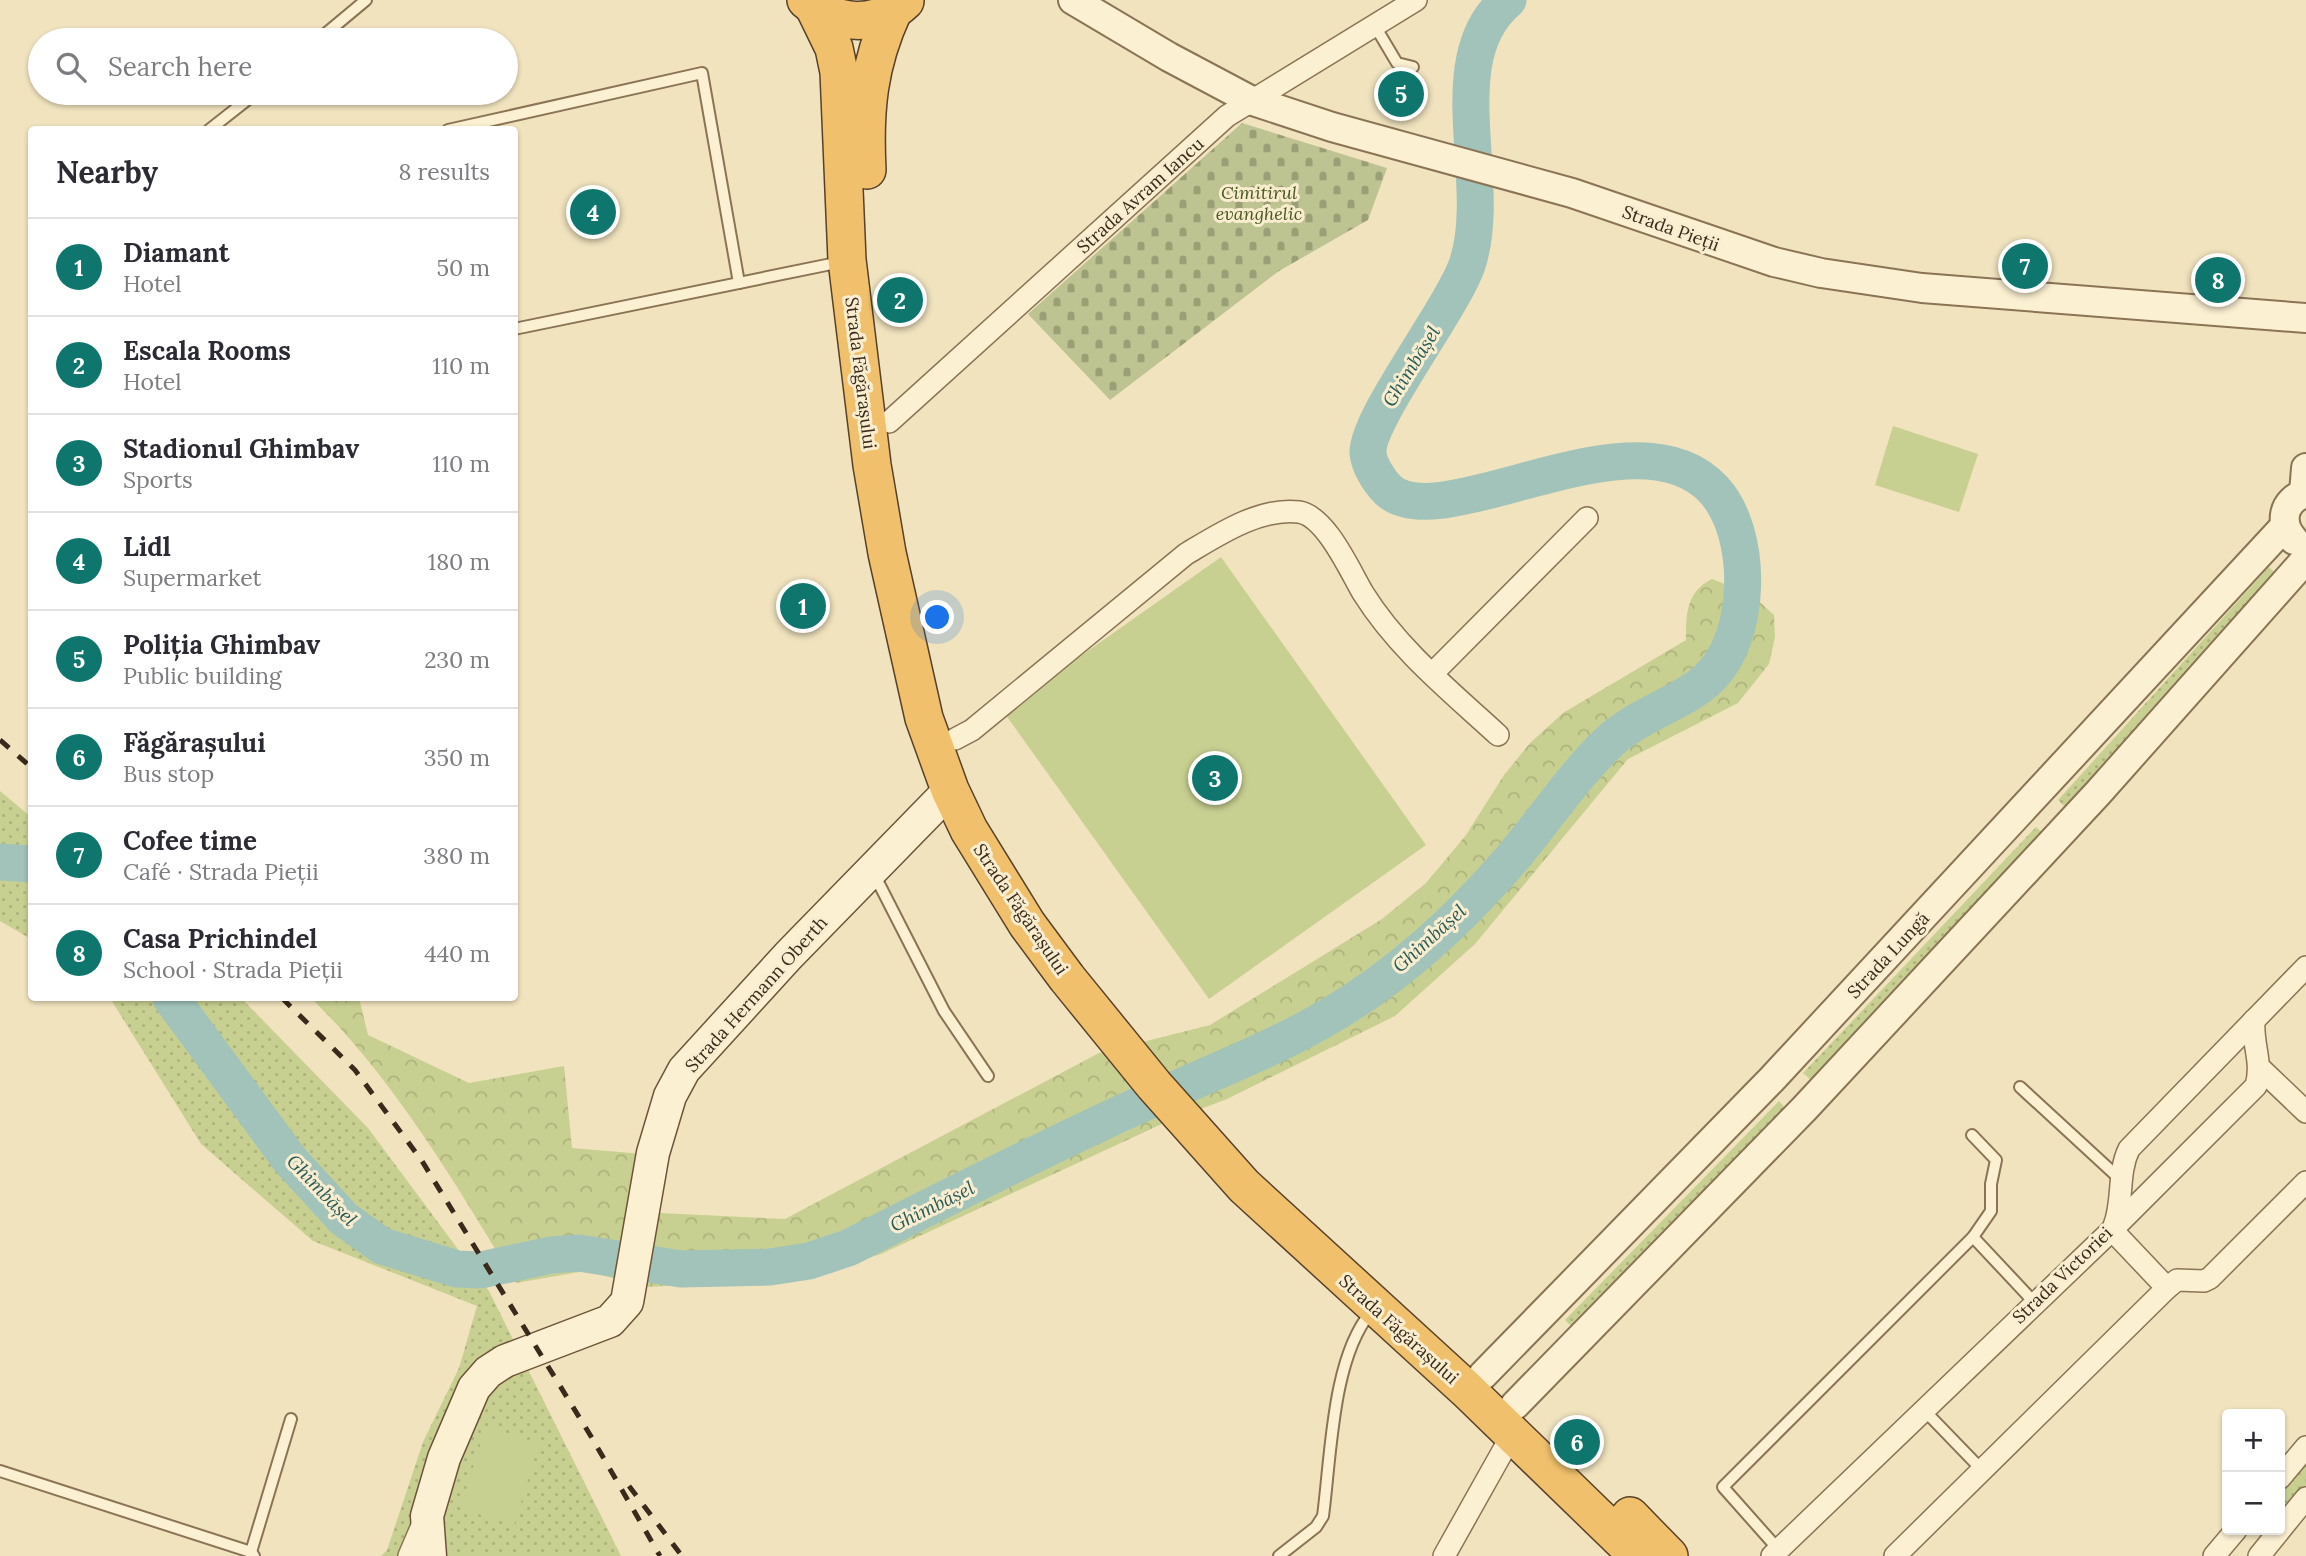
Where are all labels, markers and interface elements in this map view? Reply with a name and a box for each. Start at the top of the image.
search box [28,28,518,105]
icon: search [52,48,90,86]
text: Search here [108,50,252,83]
pin: 5 [1378,68,1424,120]
street label: Strada Avram Iancu [1072,132,1208,258]
text: Nearby [56,153,158,191]
text: 8 results [399,157,490,186]
park label: Cimitirul evanghelic [1216,181,1302,225]
pin: 4 [570,186,616,238]
street label: Strada Pieții [1619,200,1723,256]
text: Diamant [123,236,229,269]
pin: 7 [2002,240,2048,292]
text: 1 [74,253,84,282]
text: 50 m [437,253,490,282]
pin: 8 [2195,254,2241,306]
text: Hotel [123,269,182,298]
pin: 2 [877,274,923,326]
street label: Strada Făgărașului [840,296,882,450]
water label: Ghimbășel [1377,321,1446,411]
text: Escala Rooms [123,334,291,367]
text: 2 [73,351,85,380]
text: 110 m [432,351,490,380]
text: Hotel [123,367,182,396]
text: Stadionul Ghimbav [123,432,359,465]
text: 3 [73,449,85,478]
text: 110 m [432,449,490,478]
text: Sports [123,465,193,494]
text: Lidl [123,530,171,563]
text: 4 [73,547,85,576]
text: 180 m [428,547,490,576]
text: Supermarket [123,563,261,592]
pin: 1 [780,580,826,632]
your location [920,600,954,634]
text: Poliția Ghimbav [123,628,320,661]
text: 5 [73,645,85,674]
text: 230 m [424,645,490,674]
text: Public building [123,661,282,690]
text: Făgărașului [123,726,266,759]
text: 6 [72,743,86,772]
text: 350 m [424,743,490,772]
pin: 3 [1192,752,1238,804]
text: Bus stop [123,759,214,788]
text: Cofee time [123,824,257,857]
street label: Strada Făgărașului [969,839,1073,979]
text: 7 [74,841,84,870]
text: 380 m [423,841,490,870]
text: Café · Strada Pieții [123,857,319,886]
water label: Ghimbășel [1387,898,1471,977]
street label: Strada Lungă [1842,907,1934,1003]
street label: Strada Hermann Oberth [680,911,832,1077]
text: Casa Prichindel [123,922,317,955]
text: 8 [72,939,86,968]
text: 440 m [424,939,490,968]
text: School · Strada Pieții [123,955,343,984]
water label: Ghimbășel [282,1149,363,1231]
water label: Ghimbășel [886,1175,979,1237]
street label: Strada Victoriei [2007,1222,2117,1328]
street label: Strada Făgărașului [1334,1269,1464,1389]
map controls [2222,1409,2285,1535]
button: + [2222,1409,2285,1472]
pin: 6 [1554,1416,1600,1468]
button: − [2222,1472,2285,1535]

